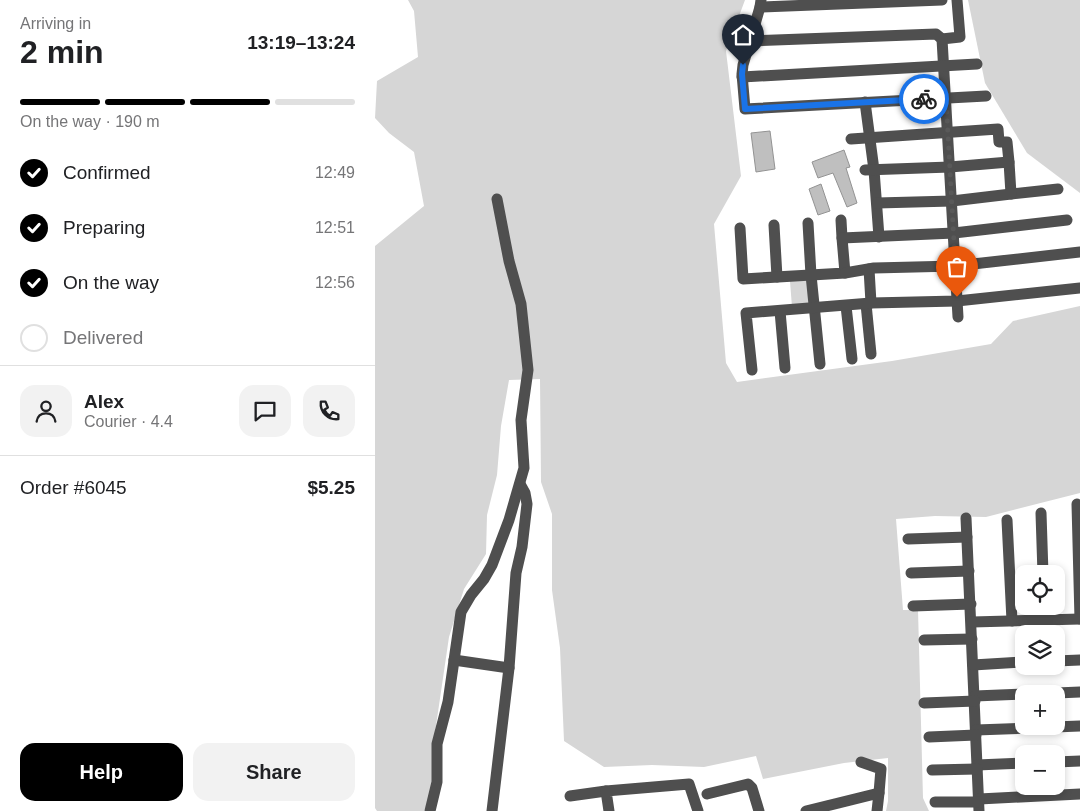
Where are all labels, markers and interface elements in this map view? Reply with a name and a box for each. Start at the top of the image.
pin [722,14,764,65]
text: Arriving in [20,15,91,32]
icon: home [729,21,757,49]
text: 13:19–13:24 [247,32,355,53]
text: 2 min [20,34,104,70]
courier [899,74,949,124]
icon: bike [910,85,938,113]
text: On the way · 190 m [20,113,160,130]
icon: check [20,159,48,187]
text: Confirmed [63,162,151,183]
text: 12:49 [315,164,355,181]
icon: check [20,214,48,242]
text: Preparing [63,217,145,238]
text: 12:51 [315,219,355,236]
pin [936,246,978,297]
icon: bag [943,253,971,281]
icon: check [20,269,48,297]
text: On the way [63,272,159,293]
text: 12:56 [315,274,355,291]
text: Delivered [63,327,143,348]
button: person [20,385,72,437]
button: chat [239,385,291,437]
button: phone [303,385,355,437]
text: Alex [84,391,124,412]
text: Courier · 4.4 [84,413,173,430]
text: Order #6045 [20,477,127,498]
text: $5.25 [307,477,355,498]
map controls [1015,565,1065,795]
button: locate [1015,565,1065,615]
button: layers [1015,625,1065,675]
button: + [1015,685,1065,735]
button: Help [20,743,183,801]
button: Share [193,743,355,801]
button: − [1015,745,1065,795]

